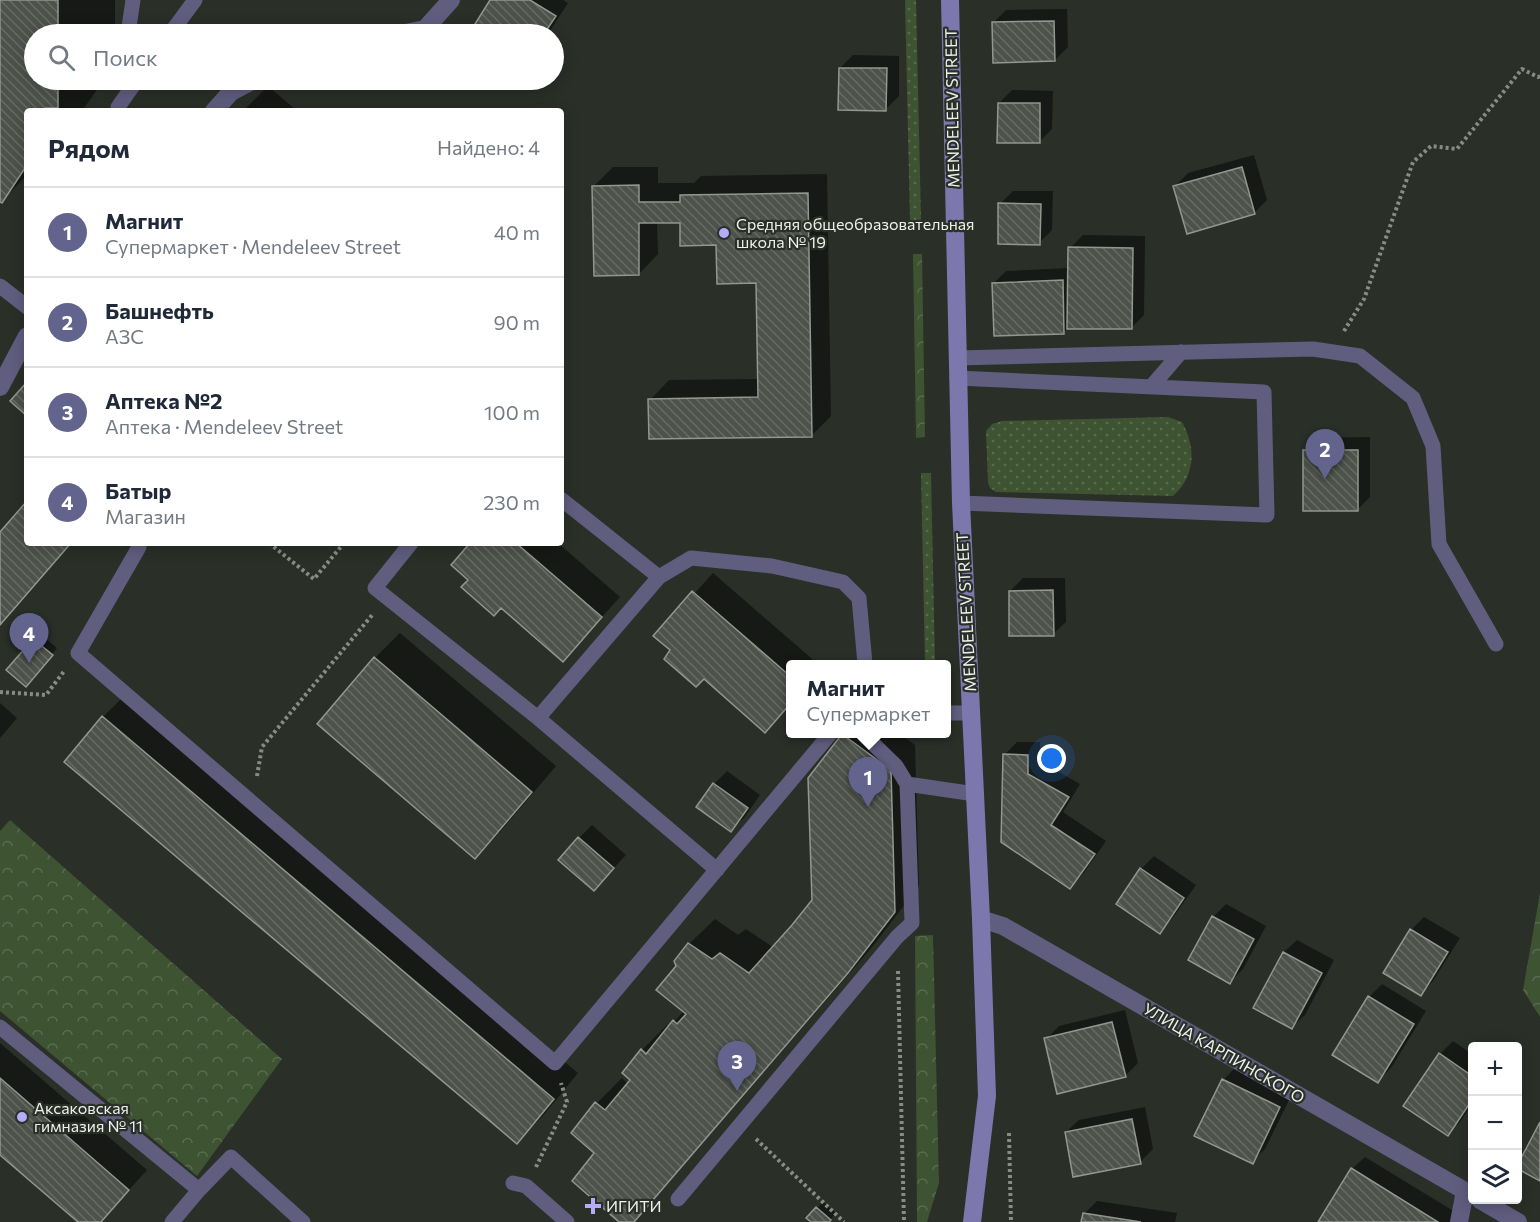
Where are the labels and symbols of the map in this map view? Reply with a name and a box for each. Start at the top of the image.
street label: MENDELEEV STREET [941,28,962,188]
place label: Средняя общеобразовательная школа № 19 [736,214,974,251]
marker: Средняя общеобразовательная школа № 19 [717,226,731,240]
pin: 2 [1306,430,1344,479]
street label: MENDELEEV STREET [952,532,979,692]
pin: 4 [9,614,48,663]
your location [1037,744,1066,773]
pin: 1 [848,758,888,807]
street label: УЛИЦА КАРПИНСКОГО [1140,998,1308,1107]
pin: 3 [718,1042,756,1091]
place label: Аксаковская гимназия № 11 [34,1098,143,1135]
marker: Аксаковская гимназия № 11 [15,1110,29,1124]
place label: ИГИТИ [606,1196,662,1215]
marker: ИГИТИ [584,1197,602,1215]

